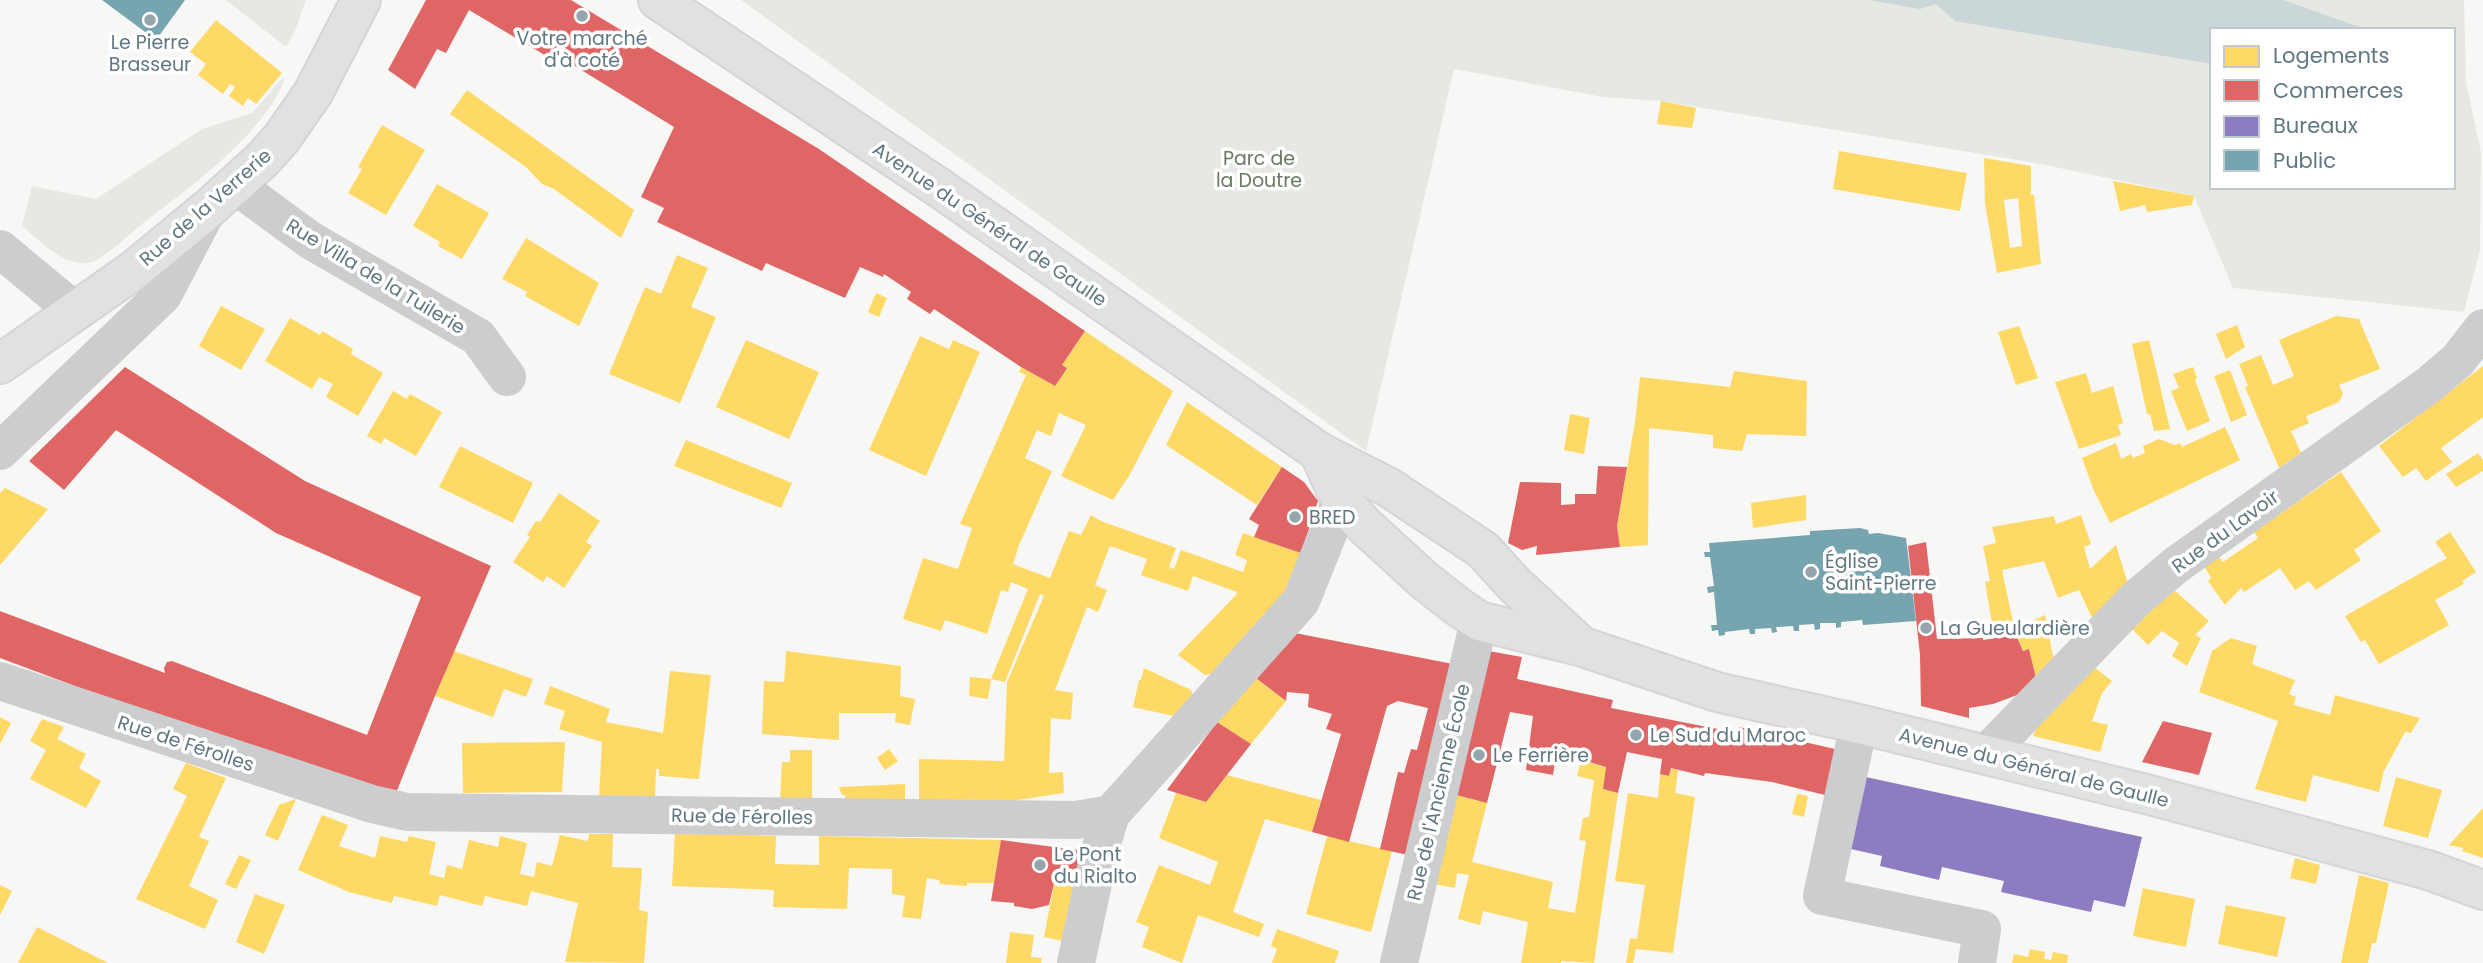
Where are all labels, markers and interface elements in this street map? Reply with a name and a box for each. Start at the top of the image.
marker: Votre marché d'à coté [574,8,590,24]
marker: Le Pierre Brasseur [142,12,158,28]
place label: Votre marché d'à coté [517,25,647,74]
legend [2210,28,2455,189]
place label: Le Pierre Brasseur [109,29,191,78]
text: Logements [2273,41,2389,70]
text: Commerces [2273,76,2404,105]
text: Bureaux [2273,111,2358,140]
street label: Avenue du Général de Gaulle [867,136,1112,313]
street label: Rue de la Verrerie [133,142,277,272]
park label: Parc de la Doutre [1216,145,1302,194]
text: Public [2273,146,2336,175]
street label: Rue Villa de la Tuilerie [281,212,470,341]
street label: Rue du Lavoir [2166,483,2284,579]
place label: BRED [1309,504,1355,531]
marker: BRED [1287,509,1303,525]
place label: Église Saint-Pierre [1825,548,1937,597]
marker: Église Saint-Pierre [1803,564,1819,580]
place label: La Gueulardière [1940,615,2090,642]
marker: La Gueulardière [1918,620,1934,636]
street label: Rue de l'Ancienne École [1400,681,1477,903]
street label: Rue de Férolles [114,709,258,778]
street label: Avenue du Général de Gaulle [1896,721,2172,814]
place label: Le Sud du Maroc [1650,722,1806,749]
marker: Le Sud du Maroc [1628,727,1644,743]
place label: Le Ferrière [1493,742,1589,769]
marker: Le Ferrière [1471,747,1487,763]
street label: Rue de Férolles [671,802,813,831]
place label: Le Pont du Rialto [1054,841,1137,890]
marker: Le Pont du Rialto [1032,857,1048,873]

